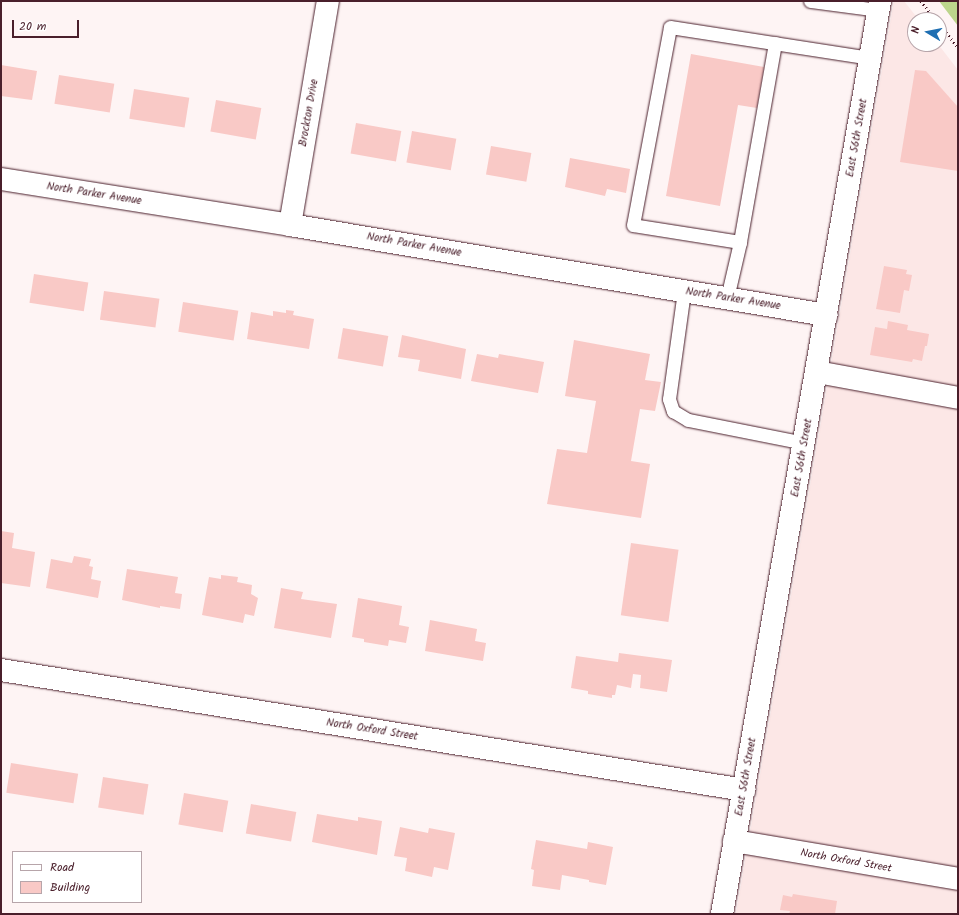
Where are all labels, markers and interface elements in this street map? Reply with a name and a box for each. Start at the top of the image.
scale bar [14,12,81,38]
north arrow [907,12,947,52]
text: 20 m [19,17,46,36]
text: N [907,25,926,35]
street label: Brockton Drive [297,78,321,148]
street label: East 56th Street [844,98,870,178]
street label: North Parker Avenue [46,180,142,208]
street label: North Parker Avenue [366,230,462,260]
street label: North Parker Avenue [685,285,781,313]
street label: East 56th Street [789,418,815,498]
street label: North Oxford Street [325,716,419,744]
street label: East 56th Street [733,737,759,817]
street label: North Oxford Street [799,846,893,876]
legend [12,851,142,903]
text: Road [50,858,74,877]
text: Building [50,878,90,897]

